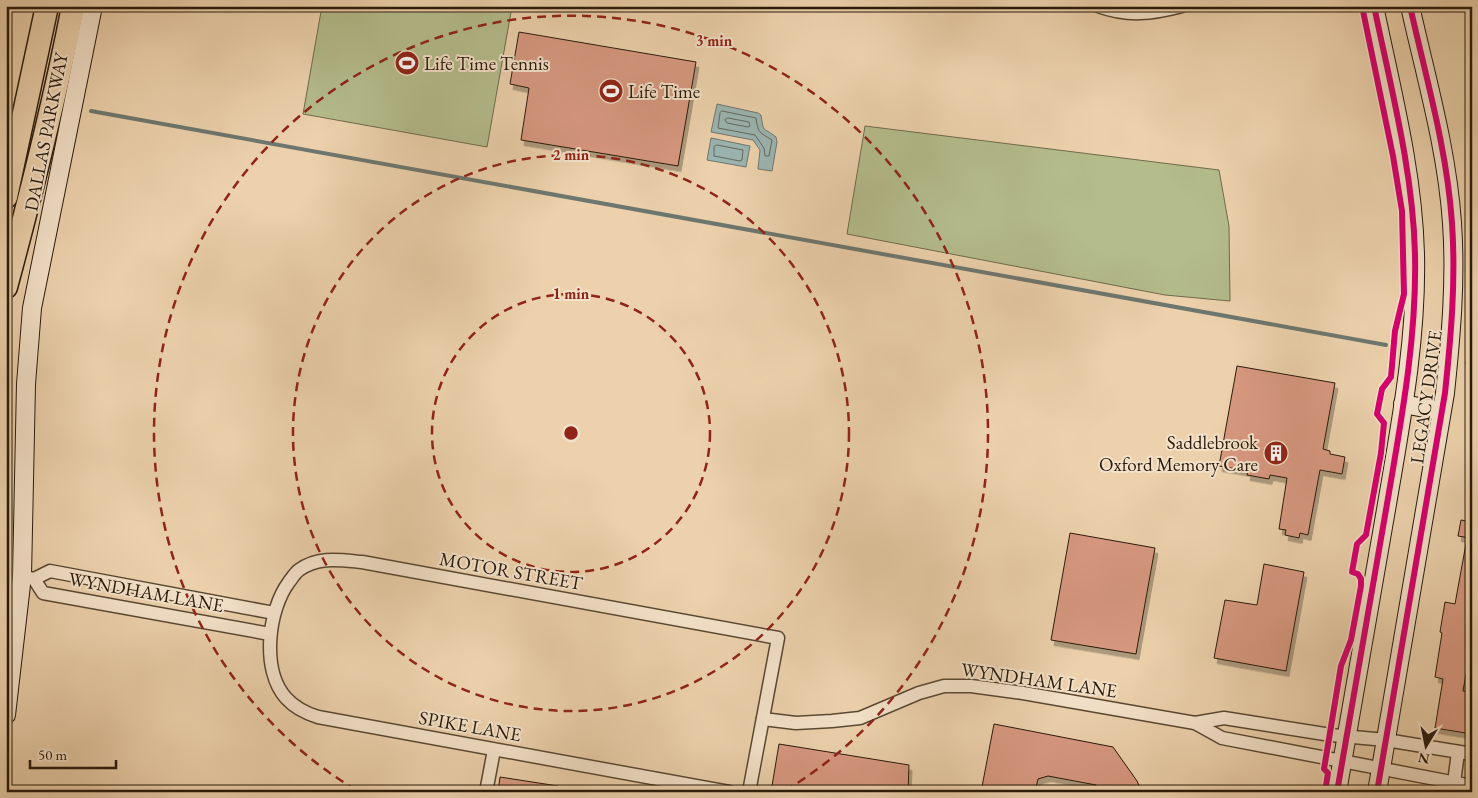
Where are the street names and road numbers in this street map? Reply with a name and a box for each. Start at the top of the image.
street label: DALLAS PARKWAY [18,50,74,213]
street label: LEGACY DRIVE [1404,328,1448,465]
street label: MOTOR STREET [438,546,585,596]
street label: WYNDHAM LANE [66,566,226,618]
street label: WYNDHAM LANE [959,657,1119,703]
street label: SPIKE LANE [417,705,523,747]

